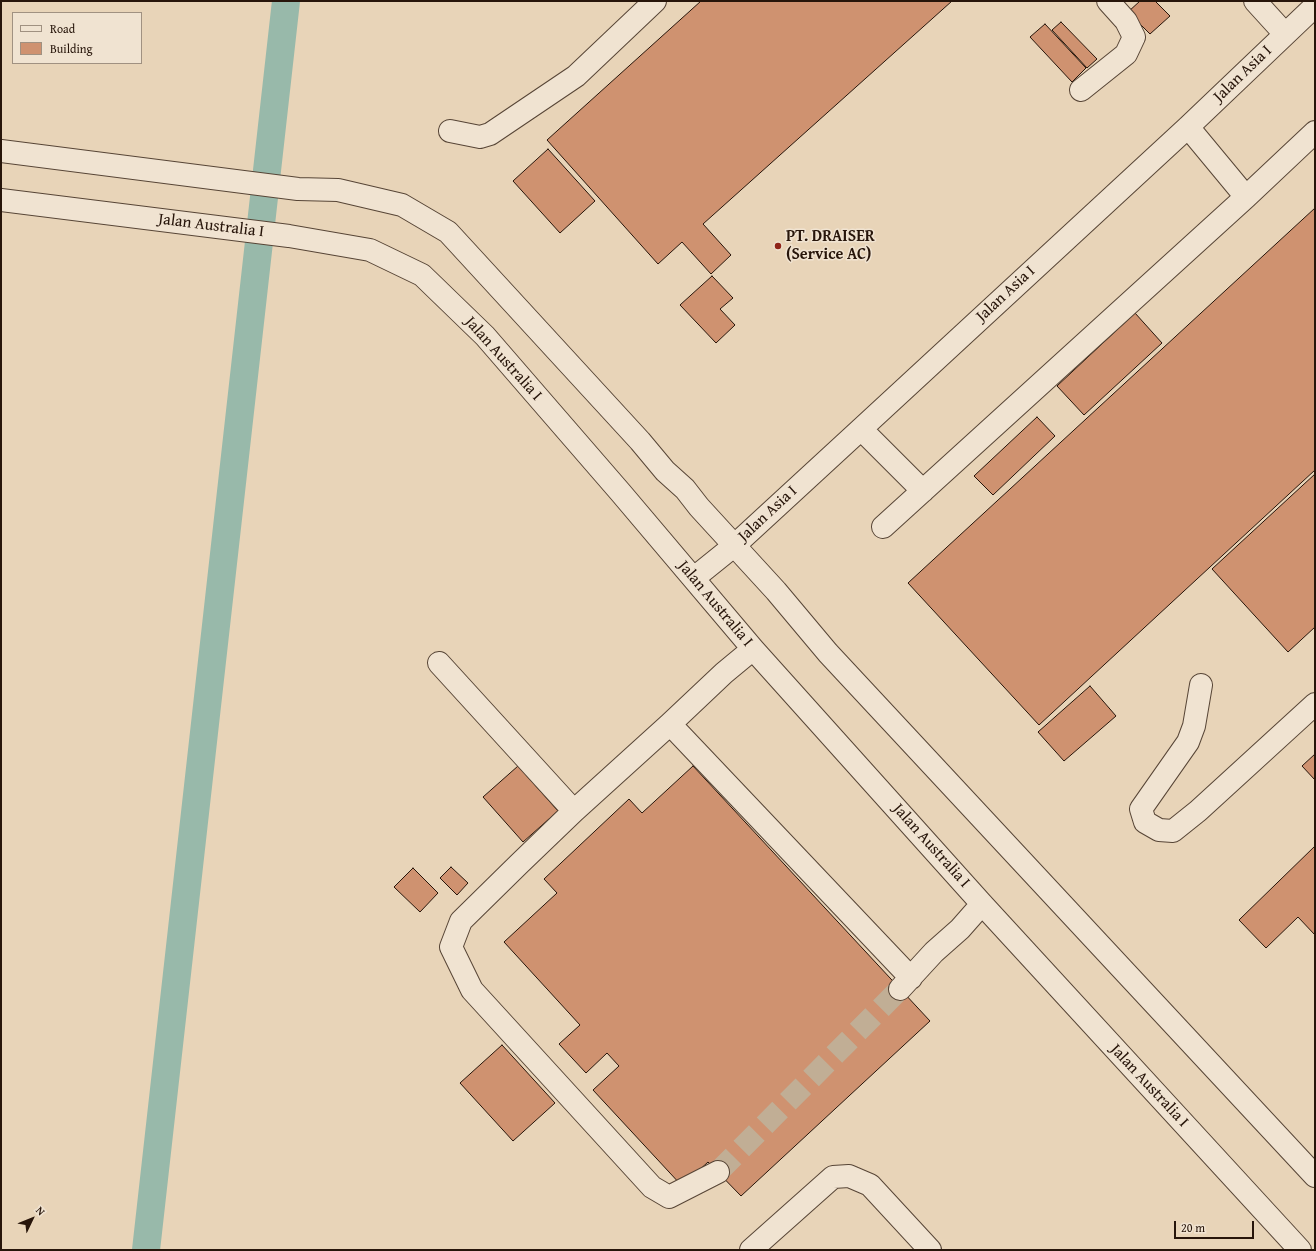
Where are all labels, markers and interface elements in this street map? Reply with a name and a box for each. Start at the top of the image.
legend [12,12,142,64]
text: Road [50,20,75,37]
text: Building [50,40,93,57]
street label: Jalan Asia I [1210,41,1276,107]
street label: Jalan Australia I [157,210,265,242]
place label: PT. DRAISER (Service AC) [786,227,875,265]
marker: PT. DRAISER (Service AC) [773,241,783,251]
street label: Jalan Asia I [972,262,1040,326]
street label: Jalan Australia I [460,313,546,405]
street label: Jalan Asia I [734,482,802,546]
street label: Jalan Australia I [673,557,757,651]
street label: Jalan Australia I [888,800,974,892]
street label: Jalan Australia I [1106,1041,1192,1131]
north arrow [12,1199,52,1239]
text: N [32,1203,49,1219]
scale bar [1176,1213,1256,1239]
text: 20 m [1181,1219,1205,1236]

